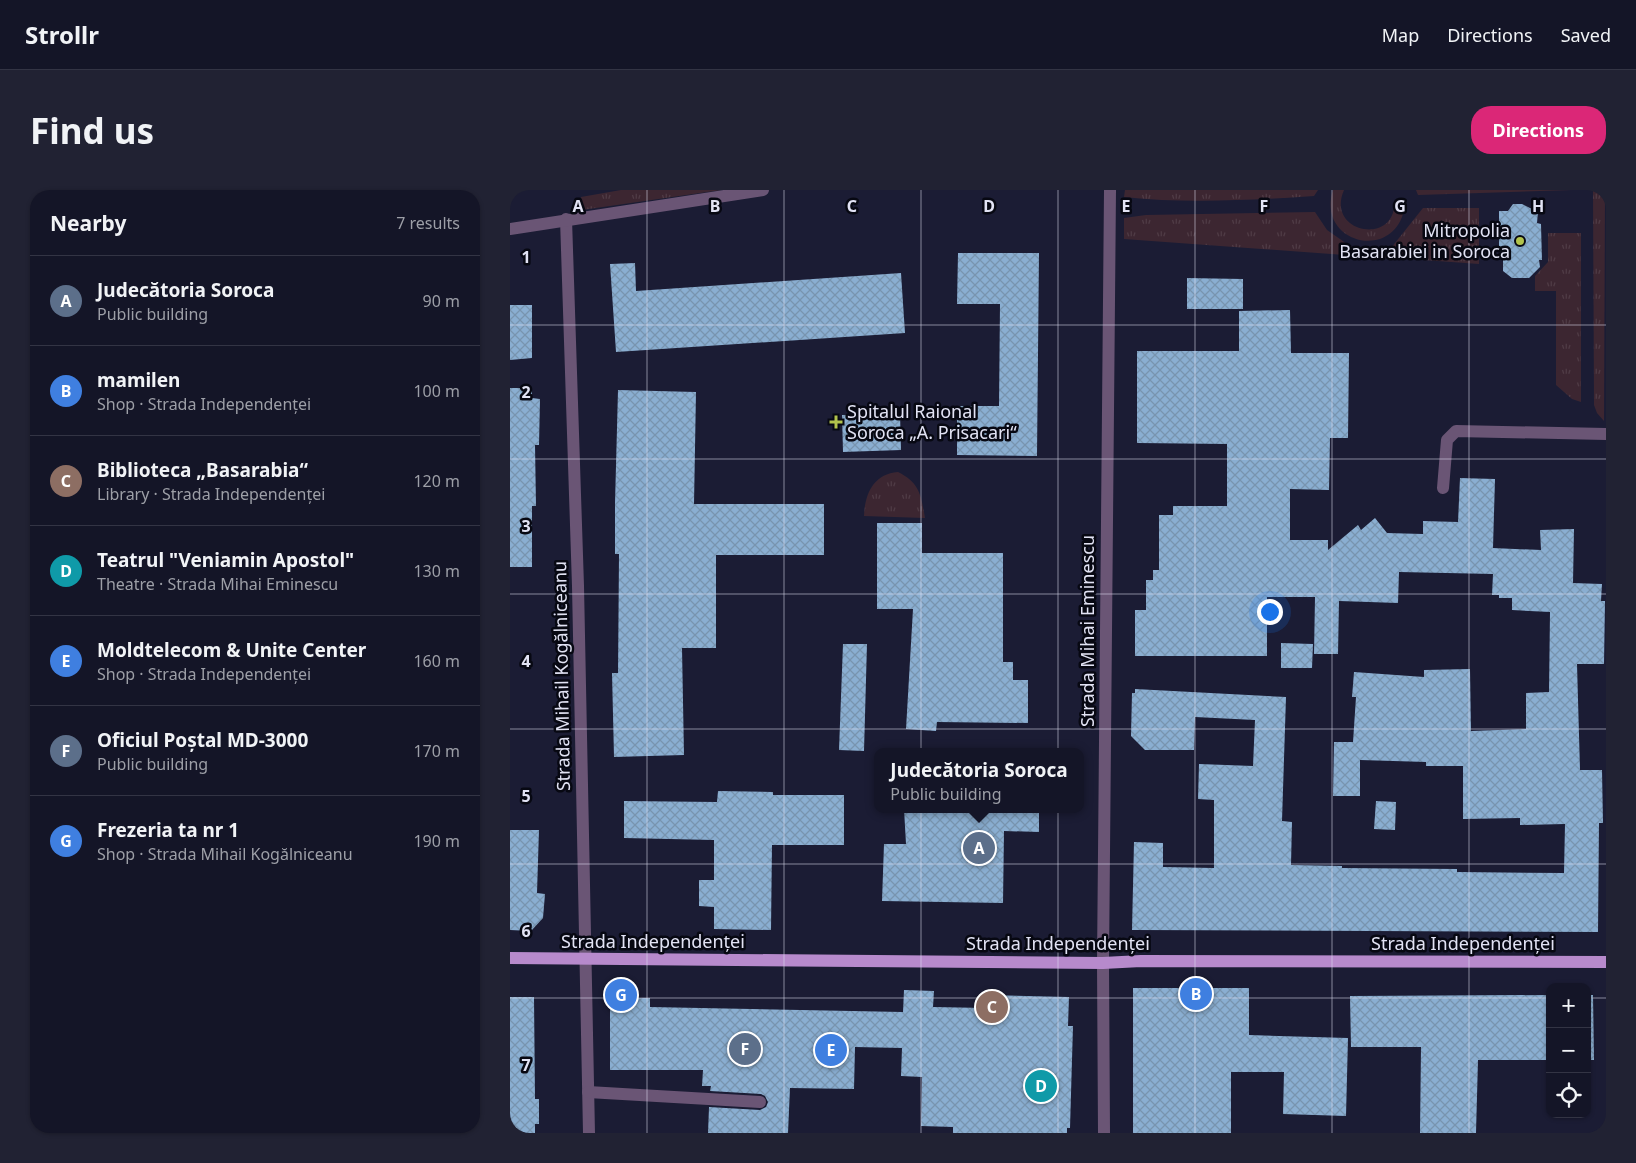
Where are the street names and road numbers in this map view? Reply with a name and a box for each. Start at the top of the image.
street label: Strada Mihai Eminescu [1075,535,1099,727]
street label: Strada Mihail Kogălniceanu [547,561,575,791]
street label: Strada Independenței [561,929,745,953]
street label: Strada Independenței [966,931,1150,955]
street label: Strada Independenței [1371,931,1555,955]

